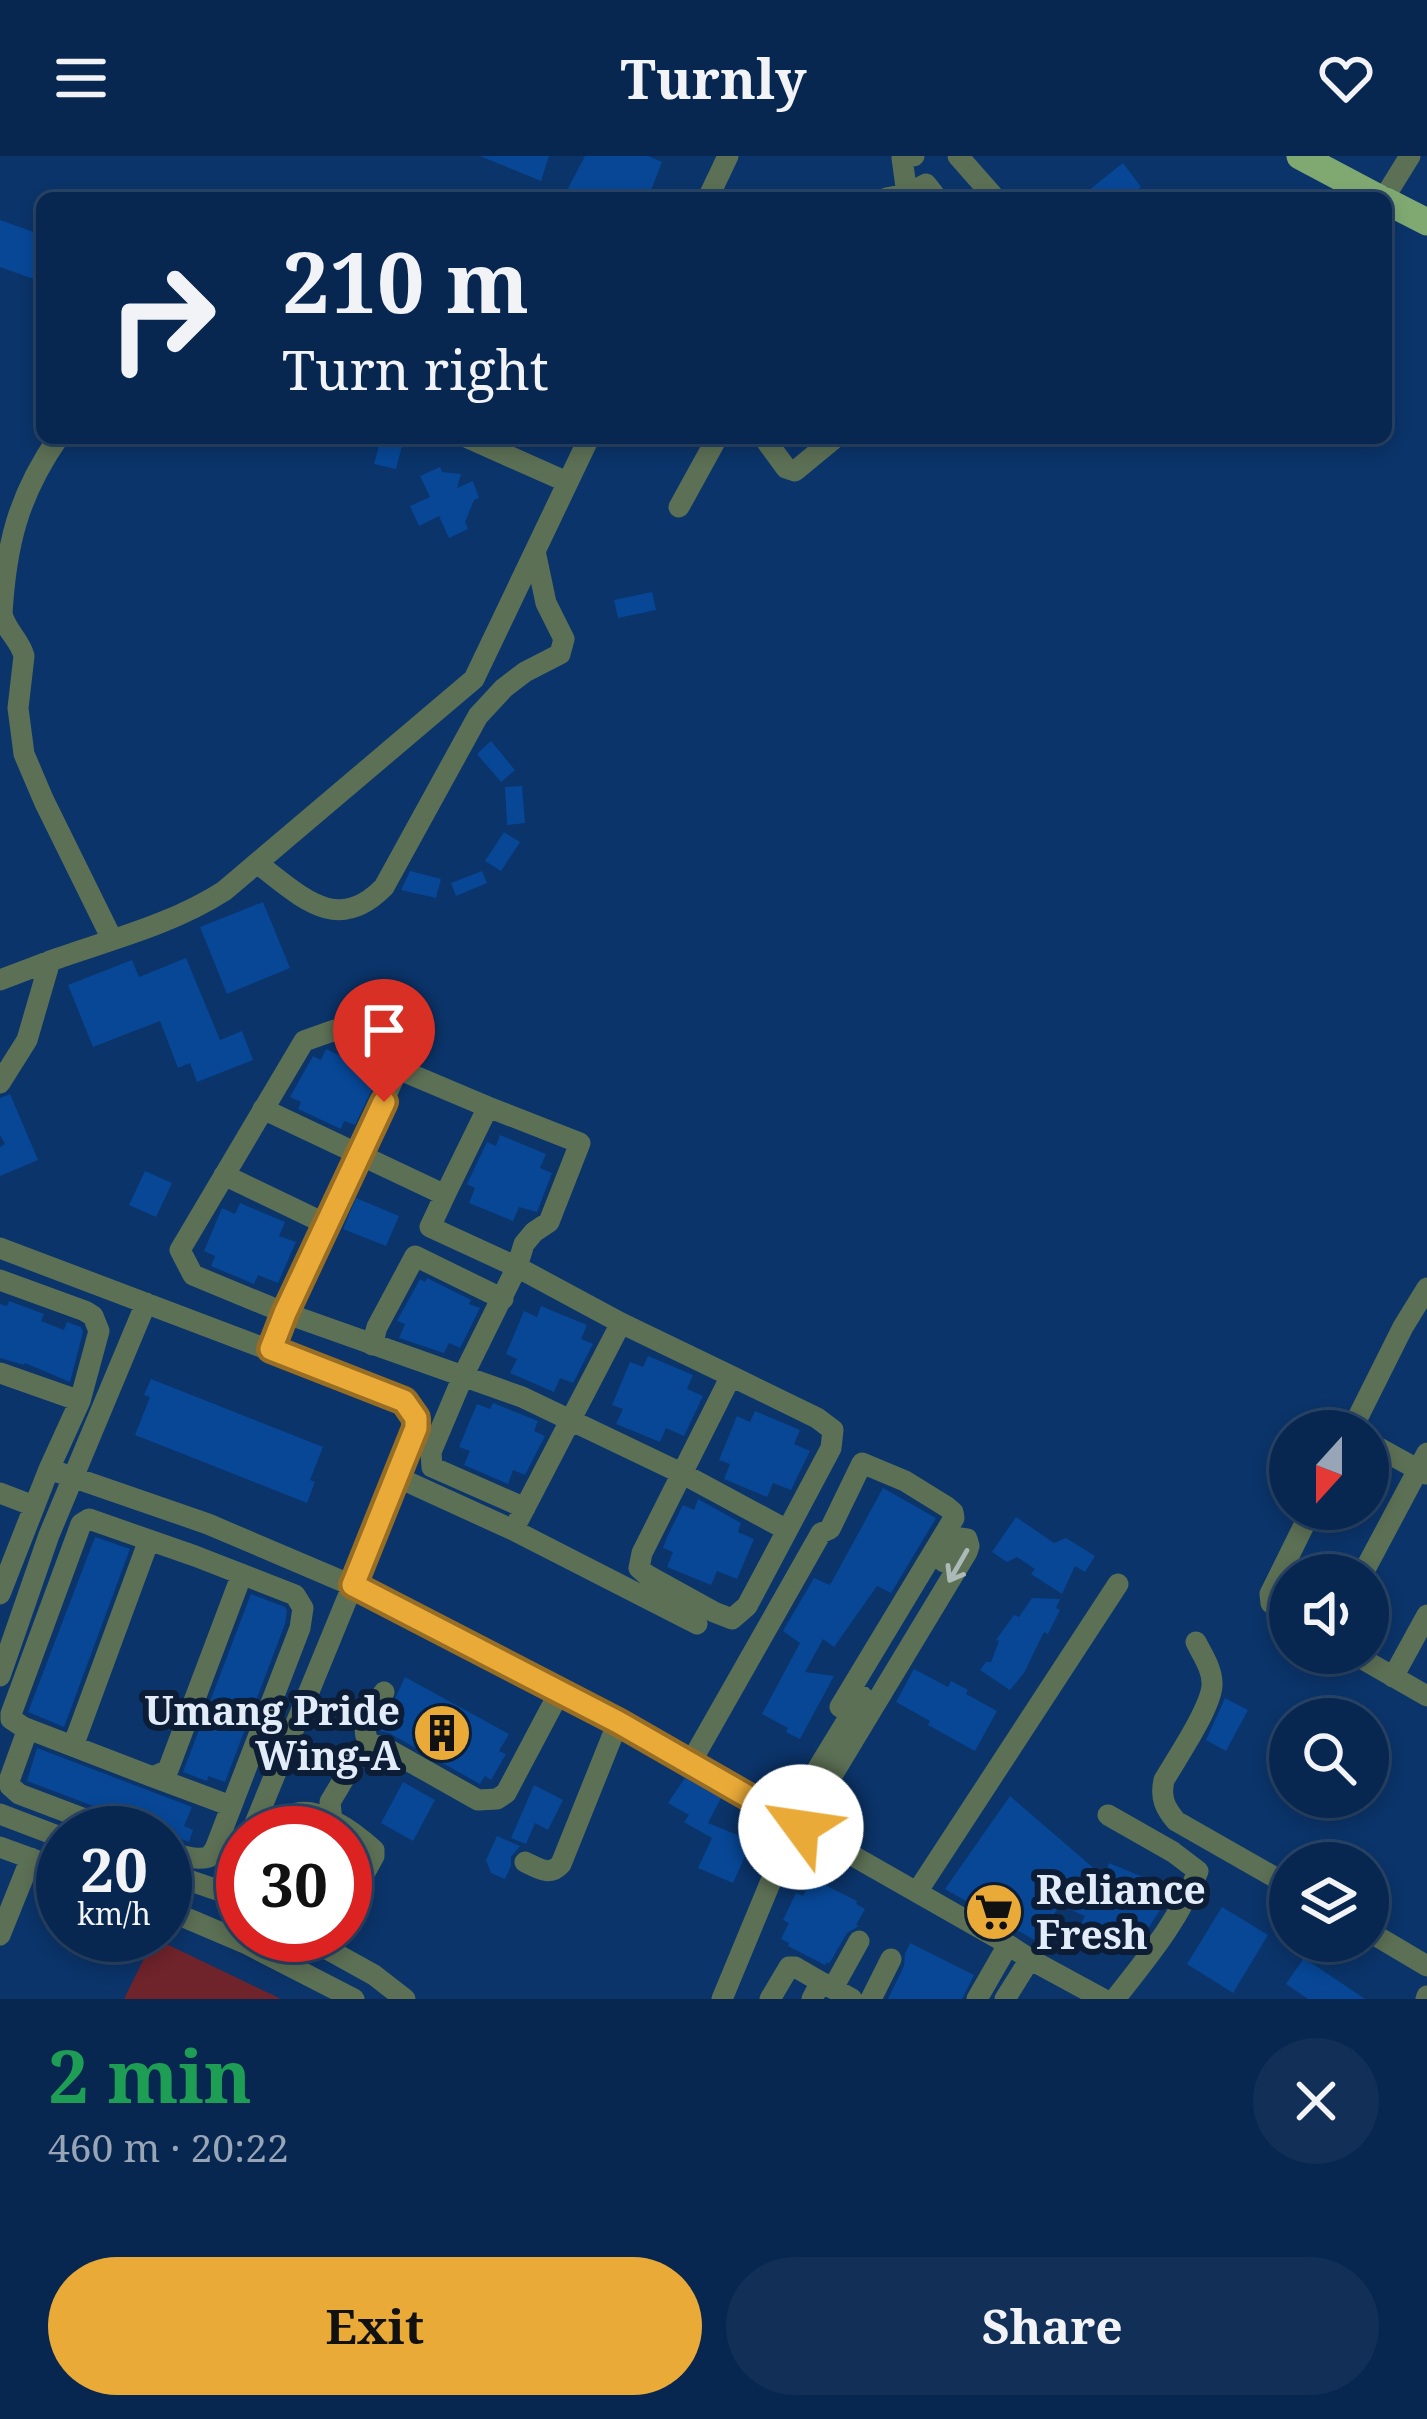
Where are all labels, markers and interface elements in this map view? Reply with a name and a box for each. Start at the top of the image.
text: Turnly [621,41,806,115]
icon: menu [48,45,114,111]
icon: heart [1313,45,1379,111]
text: 210 m [282,223,529,338]
icon: right [84,240,240,396]
text: Turn right [282,332,549,406]
pin [333,979,435,1102]
icon: arrive [351,997,417,1063]
north arrow [1269,1410,1389,1530]
map controls [1269,1410,1389,1962]
one-way arrow [945,1548,969,1583]
button: sound [1269,1554,1389,1674]
place label: Umang Pride Wing-A [144,1683,401,1781]
button: search [1269,1698,1389,1818]
building icon: Umang Pride Wing-A [411,1702,473,1764]
position arrow [738,1764,864,1890]
speed limit sign: 30 [216,1806,372,1962]
text: 20 [80,1828,148,1910]
button: layers [1269,1842,1389,1962]
place label: Reliance Fresh [1036,1862,1206,1960]
supermarket icon: Reliance Fresh [963,1881,1025,1943]
text: km/h [77,1893,151,1934]
text: 2 min [48,2026,252,2124]
button: close [1253,2038,1379,2164]
text: 460 m · 20:22 [48,2120,289,2173]
button: Exit [48,2257,702,2395]
button: Share [726,2257,1379,2395]

